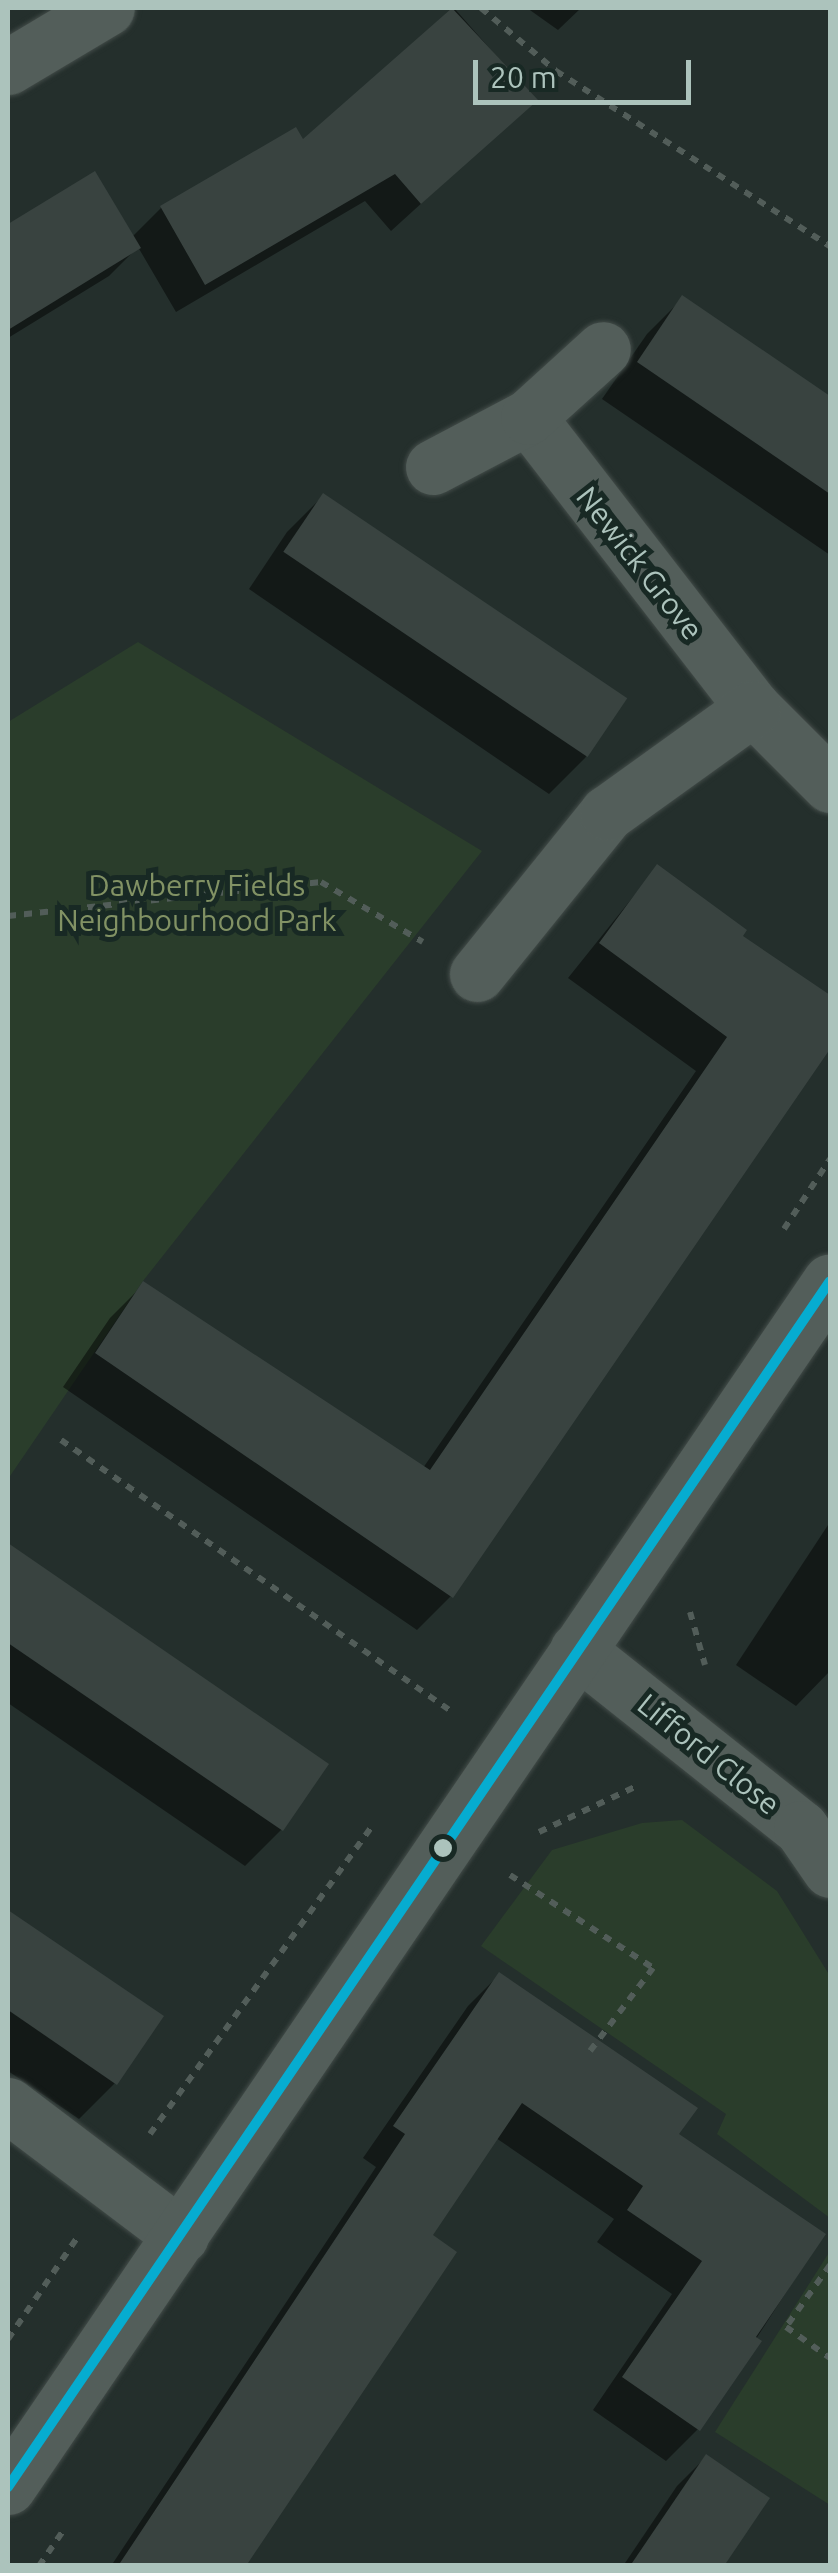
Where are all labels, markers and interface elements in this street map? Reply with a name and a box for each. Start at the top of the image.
scale bar [478,40,696,102]
text: 20 m [490,60,557,94]
street label: Newick Grove [569,479,711,647]
park label: Dawberry Fields Neighbourhood Park [57,867,337,938]
street label: Lifford Close [631,1686,787,1822]
unlabelled marker [433,1838,453,1858]

